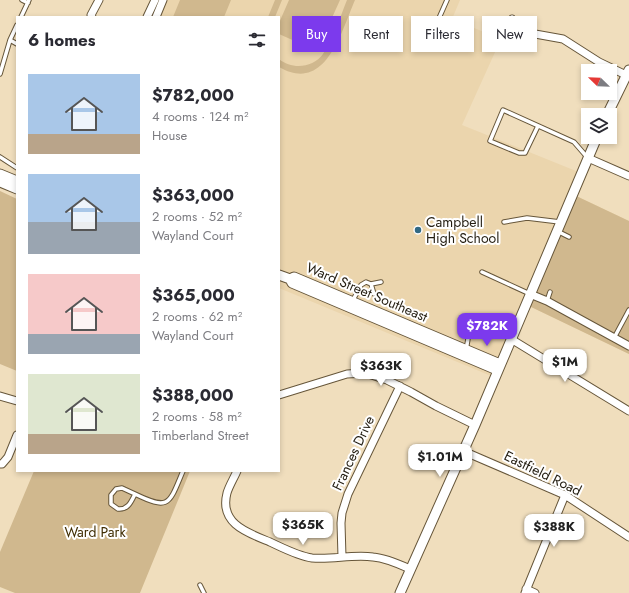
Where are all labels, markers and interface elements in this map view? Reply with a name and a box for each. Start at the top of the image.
chip: Buy [292,16,341,52]
chip: Rent [349,16,403,52]
chip: Filters [411,16,474,52]
chip: New [482,16,537,52]
text: 6 homes [28,28,96,52]
icon: filters [246,29,268,51]
north arrow [581,64,617,100]
map controls [581,64,617,144]
text: $782,000 [152,83,234,107]
icon: home [60,90,108,138]
text: 4 rooms · 124 m² [152,107,248,126]
button: layers [581,108,617,144]
text: House [152,126,187,145]
text: $363,000 [152,183,234,207]
icon: home [60,190,108,238]
text: 2 rooms · 52 m² [152,207,242,226]
place label: Campbell High School [426,212,499,248]
marker: Campbell High School [413,225,423,235]
text: Wayland Court [152,226,233,245]
street label: Ward Street Southeast [303,257,431,327]
text: $365,000 [152,283,235,307]
icon: home [60,290,108,338]
text: 2 rooms · 62 m² [152,307,242,326]
pin: $782K [459,313,515,347]
text: $782K [466,316,508,335]
text: Wayland Court [152,326,233,345]
pin: $1M [546,349,584,383]
text: $1M [552,352,578,371]
pin: $363K [353,353,409,387]
text: $363K [360,356,402,375]
text: $388,000 [152,383,233,407]
icon: home [60,390,108,438]
text: 2 rooms · 58 m² [152,407,242,426]
street label: Frances Drive [327,412,379,494]
text: Timberland Street [152,426,249,445]
pin: $1.01M [407,444,473,478]
street label: Eastfield Road [501,446,585,500]
text: $1.01M [417,447,463,466]
pin: $365K [275,512,331,546]
pin: $388K [526,514,582,548]
text: $365K [282,515,324,534]
text: $388K [533,517,575,536]
park label: Ward Park [64,522,126,542]

